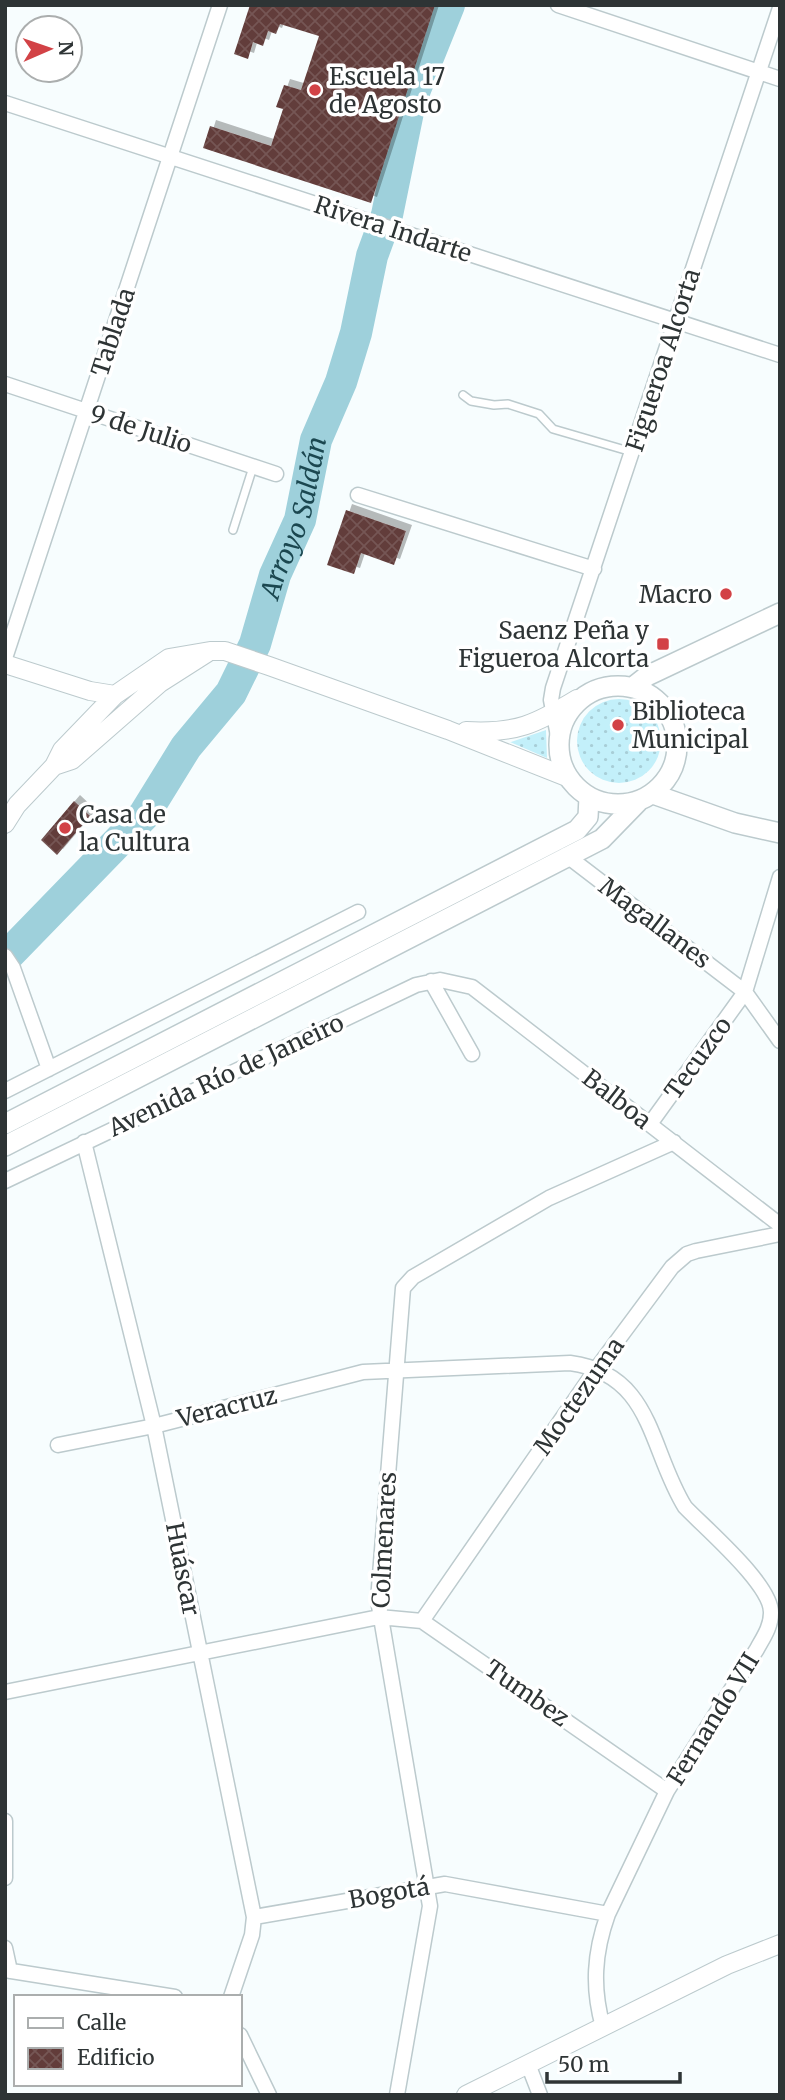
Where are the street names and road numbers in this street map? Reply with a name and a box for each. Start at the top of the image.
street label: Rivera Indarte [310,189,476,269]
street label: Figueroa Alcorta [619,264,707,455]
street label: Tablada [84,284,142,380]
street label: 9 de Julio [86,398,196,460]
street label: Magallanes [593,871,717,975]
street label: Avenida Río de Janeiro [102,1007,349,1144]
street label: Tecuzco [658,1011,738,1105]
street label: Balboa [576,1062,658,1136]
street label: Moctezuma [527,1331,631,1461]
street label: Veracruz [173,1380,280,1435]
street label: Colmenares [365,1471,403,1609]
street label: Huáscar [159,1520,207,1618]
street label: Fernando VII [660,1647,766,1791]
street label: Tumbez [479,1653,575,1733]
street label: Bogotá [346,1871,432,1915]

